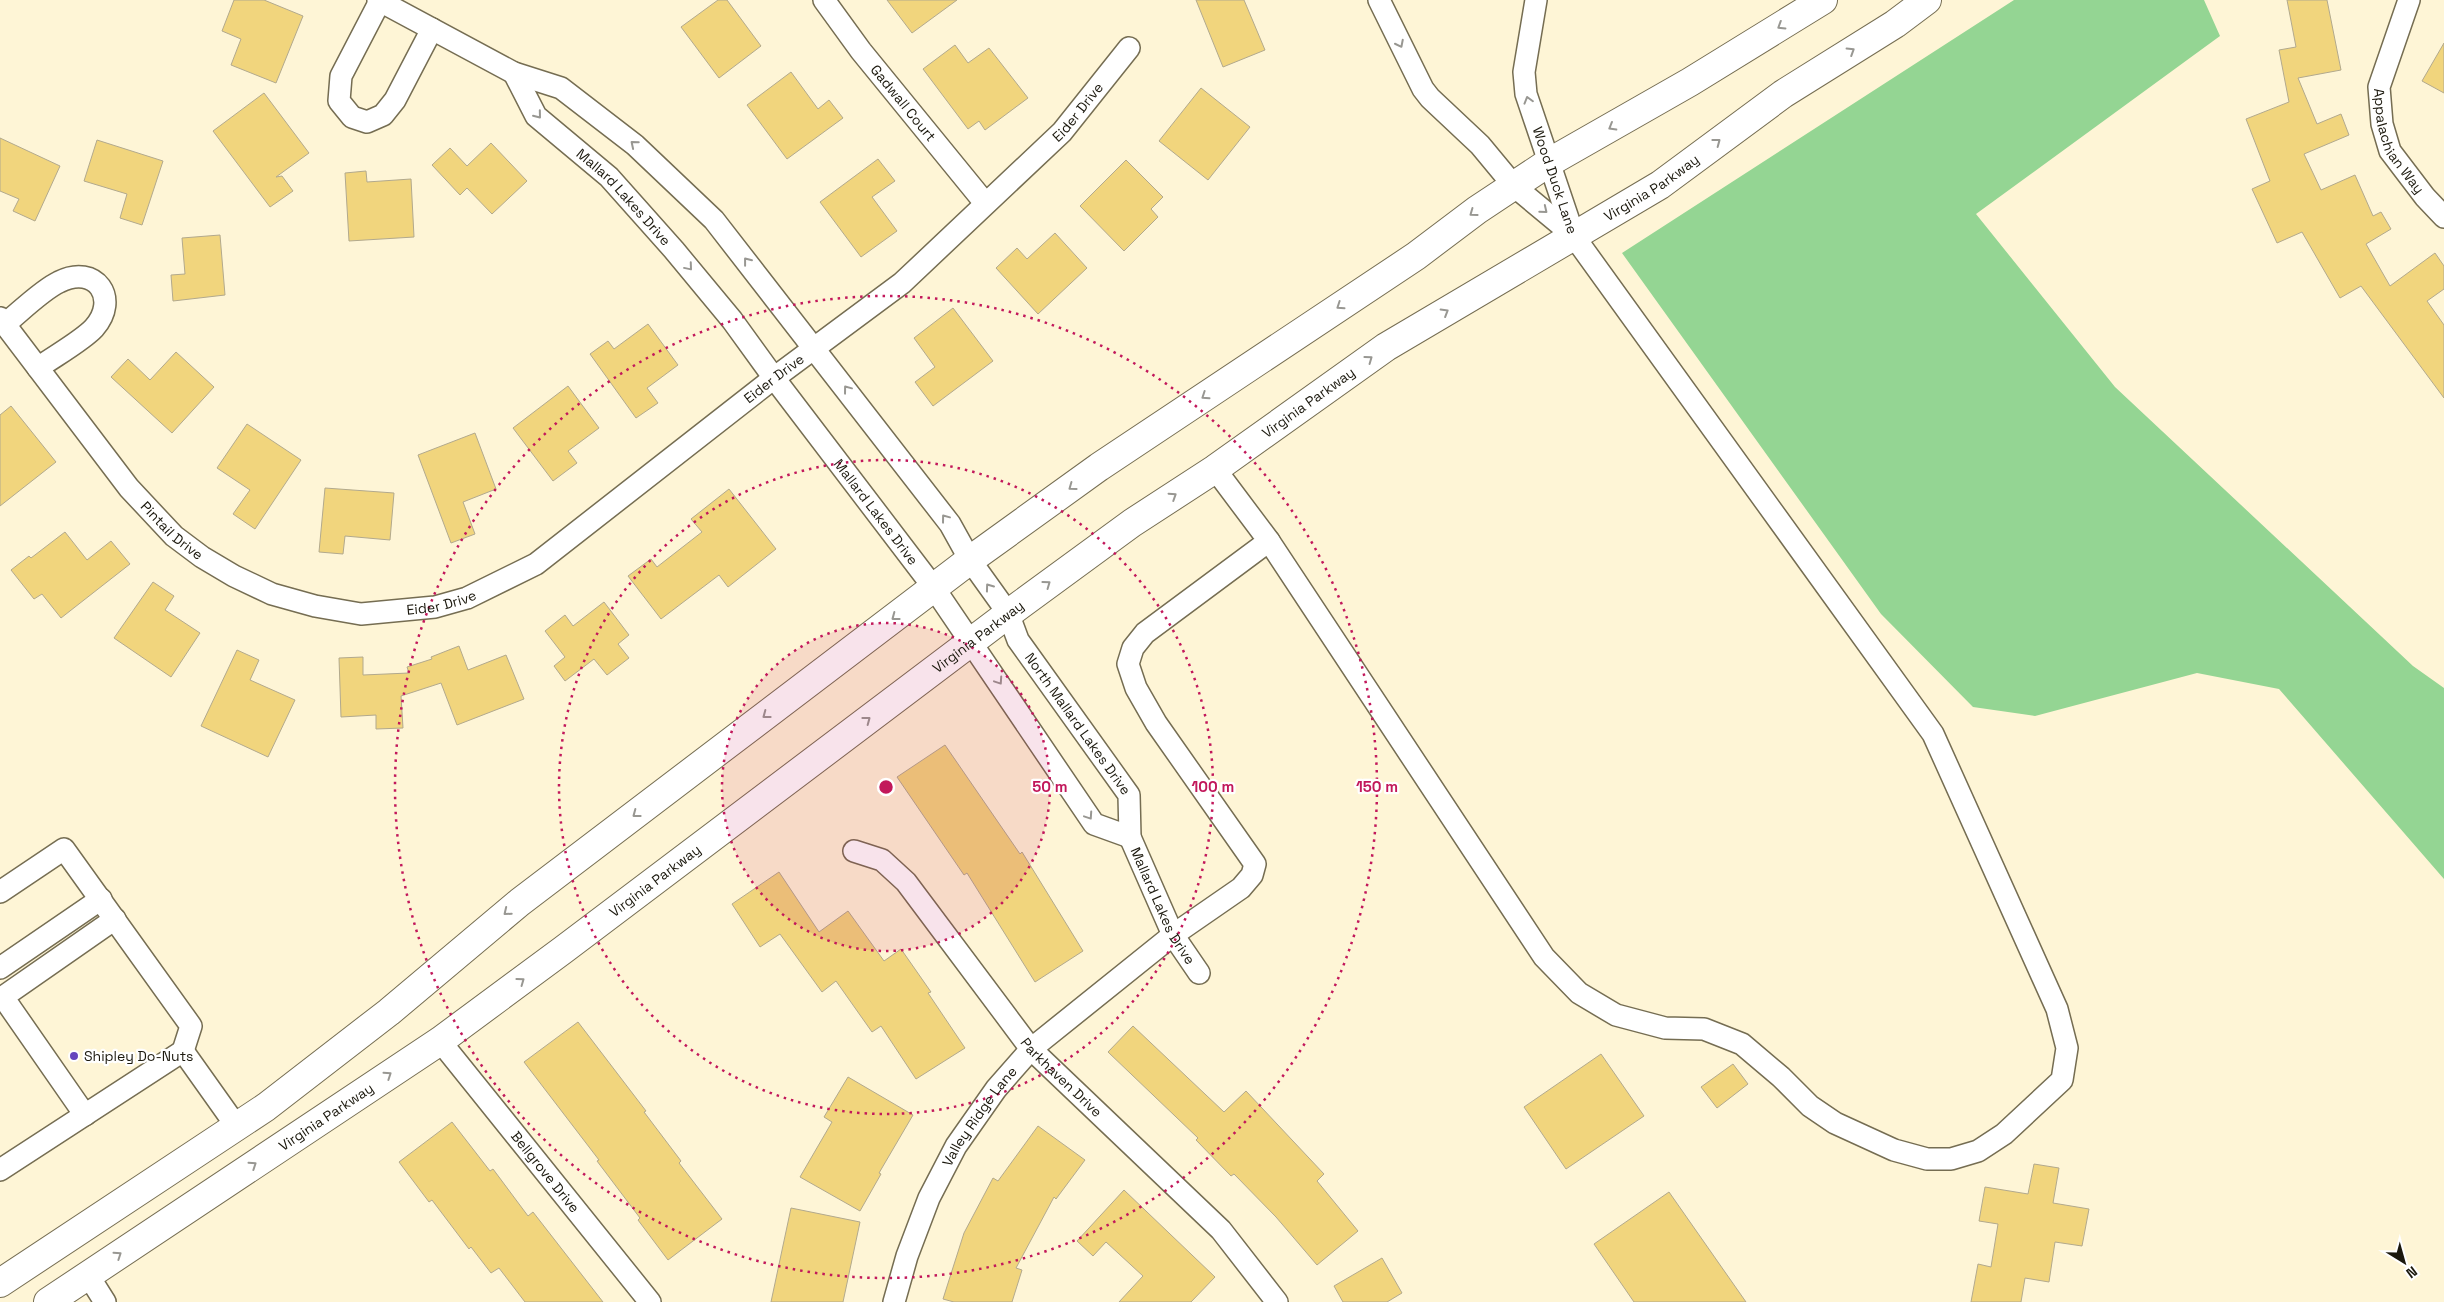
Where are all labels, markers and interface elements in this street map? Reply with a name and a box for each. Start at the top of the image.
one-way arrow [1778,19,1787,29]
one-way arrow [1394,38,1404,47]
one-way arrow [1846,48,1855,57]
street label: Gadwall Court [867,61,940,145]
street label: Eider Drive [1048,79,1107,146]
street label: Appalachian Way [2370,88,2428,197]
one-way arrow [1524,96,1534,105]
one-way arrow [532,110,541,119]
one-way arrow [1608,120,1617,130]
street label: Wood Duck Lane [1529,124,1582,236]
one-way arrow [1711,140,1720,148]
one-way arrow [631,142,640,150]
street label: Mallard Lakes Drive [573,145,675,249]
street label: Virginia Parkway [1601,150,1703,225]
one-way arrow [1538,205,1547,214]
one-way arrow [1469,207,1479,216]
one-way arrow [744,258,752,267]
one-way arrow [683,262,692,271]
one-way arrow [1336,300,1346,309]
one-way arrow [1439,308,1448,318]
street label: Eider Drive [740,350,808,407]
one-way arrow [1363,356,1372,365]
street label: Virginia Parkway [1258,363,1358,442]
one-way arrow [844,386,852,395]
one-way arrow [1201,390,1211,399]
street label: Mallard Lakes Drive [830,455,922,568]
one-way arrow [1068,481,1077,490]
one-way arrow [1167,493,1177,502]
street label: Pintail Drive [137,497,207,564]
one-way arrow [943,515,951,524]
one-way arrow [1041,582,1050,590]
one-way arrow [986,583,995,593]
street label: Eider Drive [406,586,479,619]
street label: Virginia Parkway [929,596,1027,677]
one-way arrow [891,611,901,620]
street label: North Mallard Lakes Drive [1021,649,1135,798]
one-way arrow [993,675,1002,685]
one-way arrow [763,710,772,718]
one-way arrow [861,717,871,726]
text: 50 m [1032,777,1068,796]
text: 100 m [1192,777,1234,796]
text: 150 m [1356,777,1398,796]
centre of rings [877,778,895,796]
one-way arrow [633,808,642,816]
one-way arrow [1083,810,1092,820]
street label: Virginia Parkway [606,840,704,921]
street label: Mallard Lakes Drive [1127,844,1199,968]
one-way arrow [504,907,513,915]
one-way arrow [515,979,524,987]
street label: Parkhaven Drive [1017,1034,1106,1121]
place label: Shipley Do-Nuts [84,1047,193,1065]
marker: Shipley Do-Nuts [68,1050,80,1062]
street label: Valley Ridge Lane [938,1063,1021,1169]
one-way arrow [382,1072,392,1081]
street label: Virginia Parkway [275,1079,377,1155]
street label: Bellgrove Drive [507,1127,584,1216]
one-way arrow [247,1162,257,1171]
north arrow [2379,1237,2429,1287]
one-way arrow [112,1252,121,1262]
text: N [2403,1262,2421,1282]

